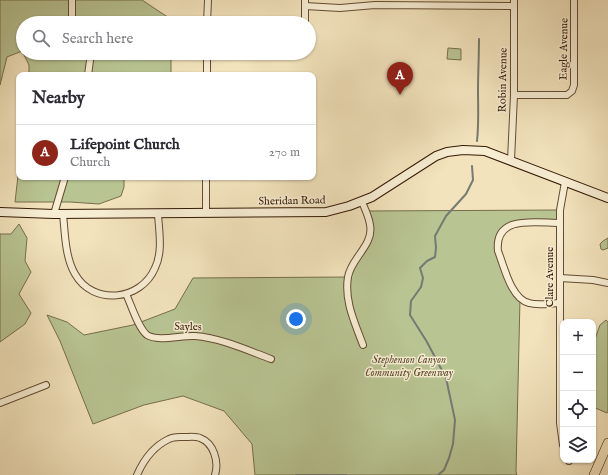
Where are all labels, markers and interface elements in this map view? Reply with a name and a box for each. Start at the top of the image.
search box [16,16,316,60]
street label: Eagle Avenue [556,18,572,80]
icon: search [30,27,52,49]
text: Search here [62,29,133,48]
street label: Robin Avenue [495,47,511,113]
pin: A [387,62,413,95]
text: Nearby [32,88,85,109]
text: Lifepoint Church [70,135,180,154]
text: A [41,144,49,161]
text: 270 m [269,144,300,161]
text: Church [70,154,110,171]
street label: Sheridan Road [258,193,326,209]
street label: Clare Avenue [543,247,557,307]
your location [286,309,306,329]
map controls [560,319,596,463]
button: + [560,319,596,355]
street label: Sayles [174,320,202,334]
park label: Stephenson Canyon Community Greenway [365,353,454,380]
button: − [560,355,596,391]
button: locate [560,391,596,427]
button: layers [560,427,596,463]

